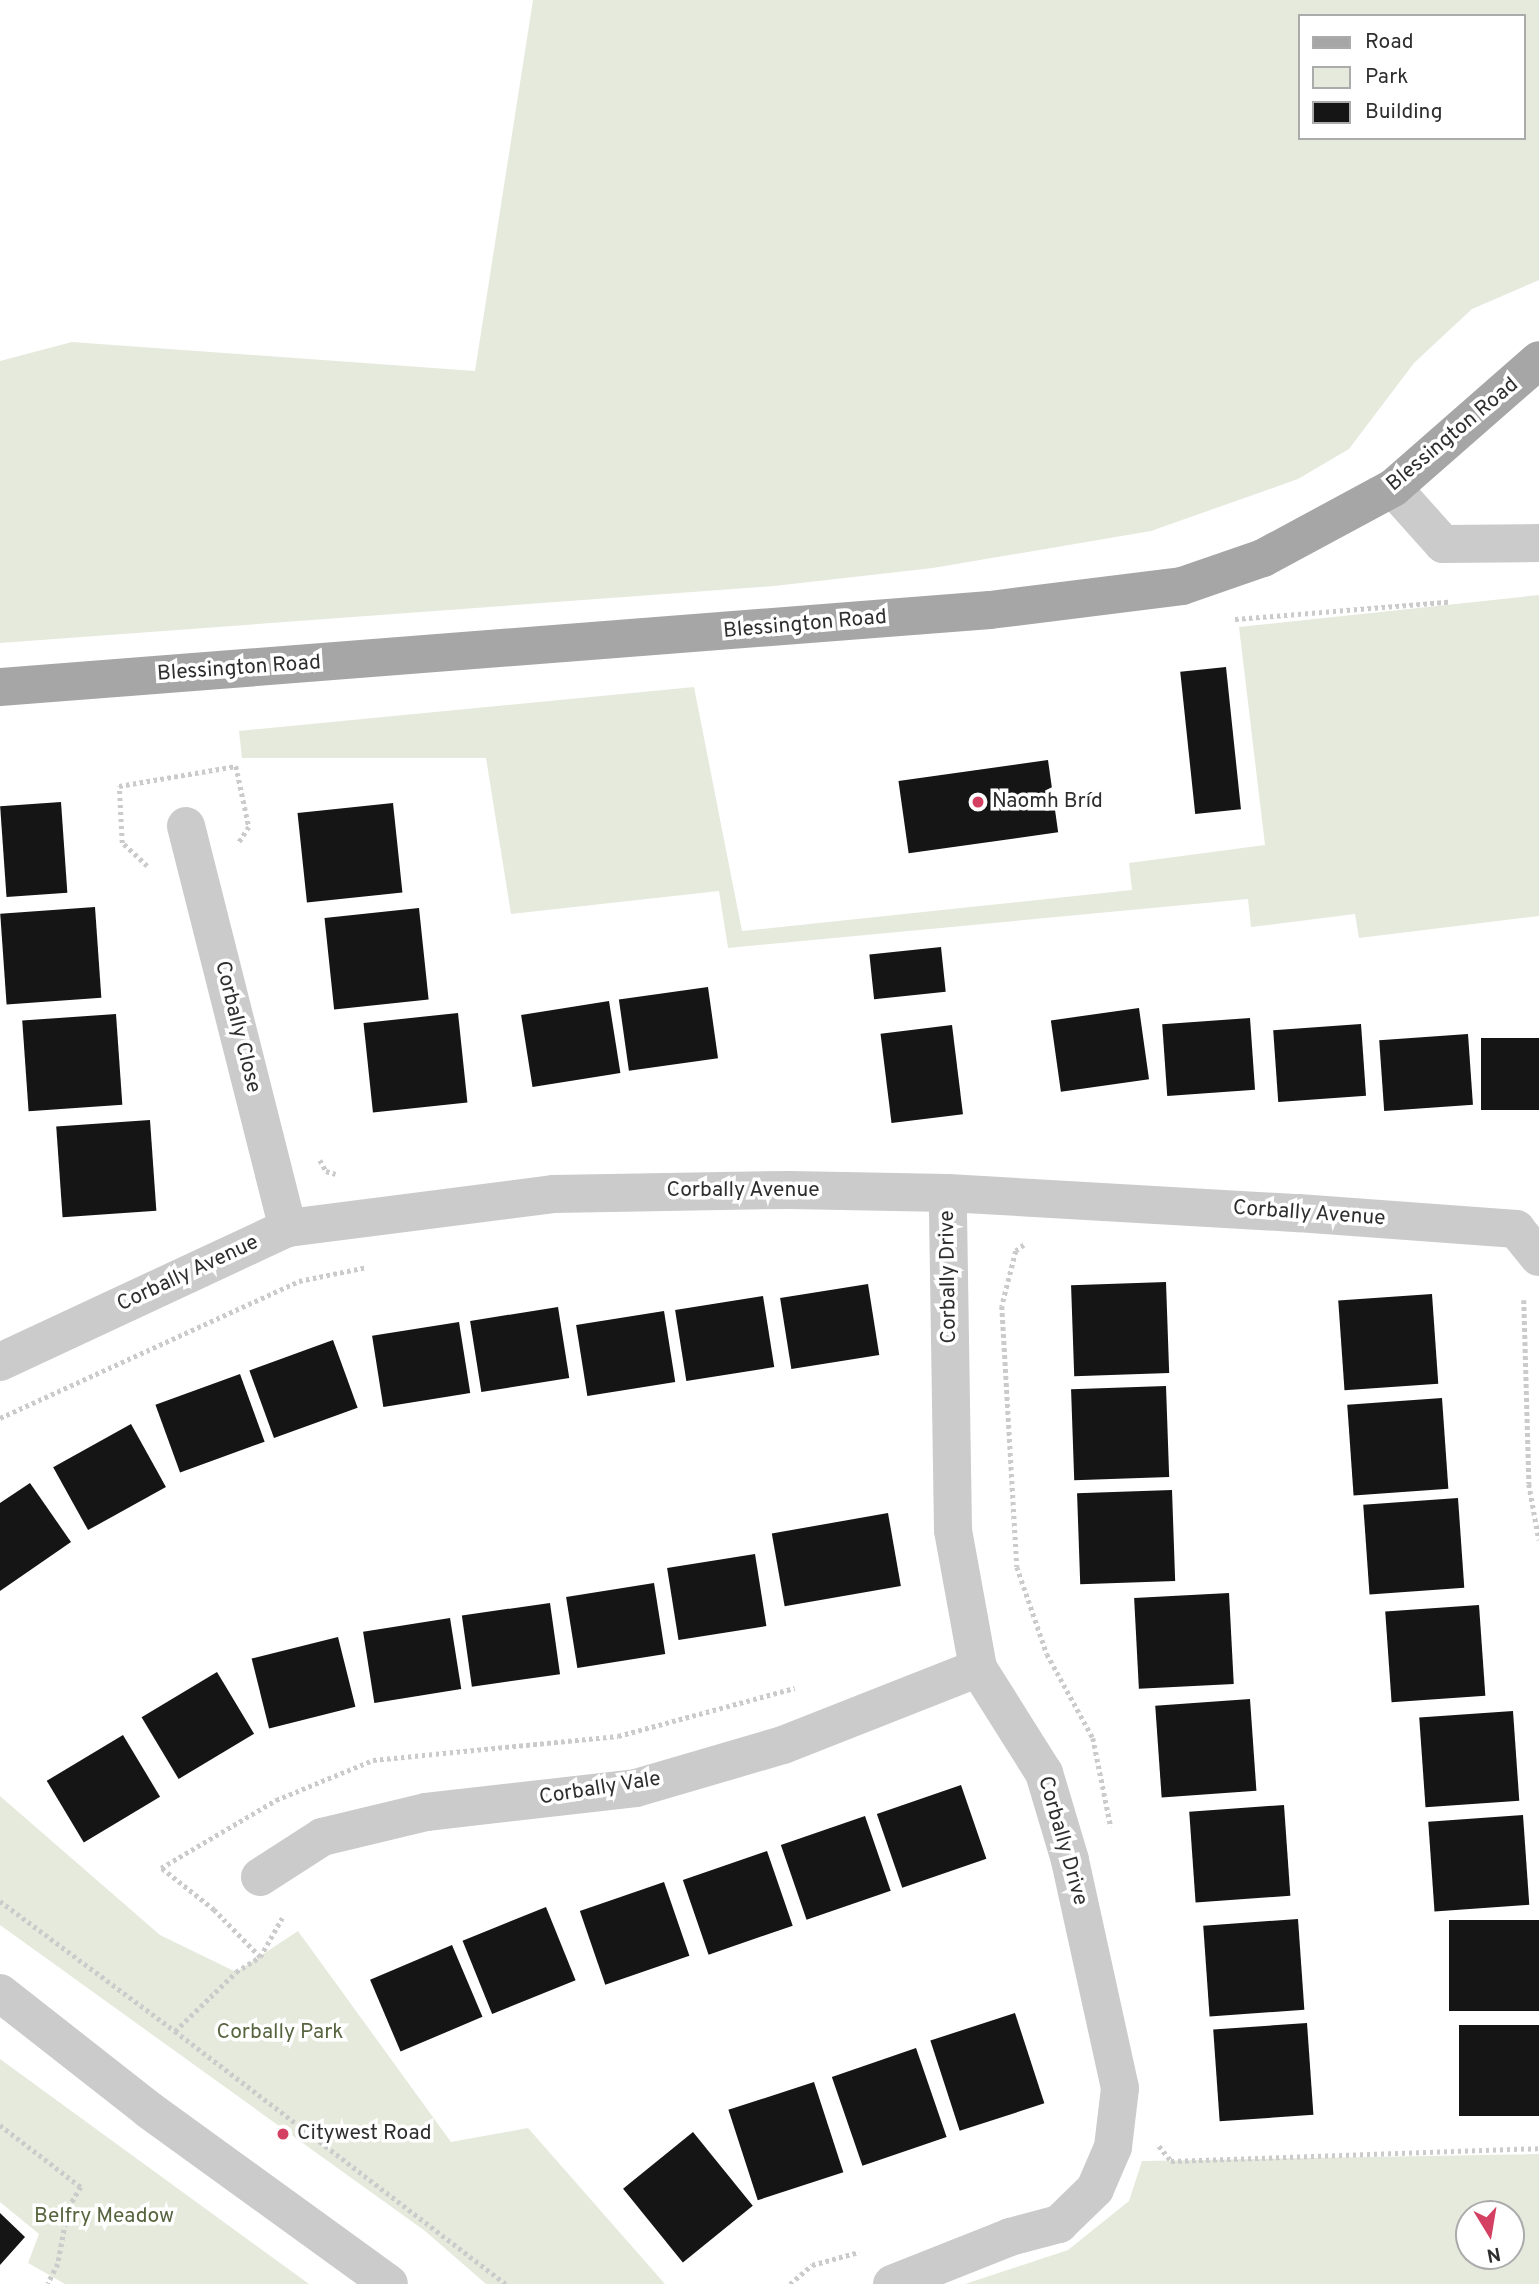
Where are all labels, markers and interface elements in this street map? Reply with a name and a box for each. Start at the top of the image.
legend [1298,14,1525,140]
text: Road [1365,29,1414,56]
text: Park [1365,64,1408,91]
text: Building [1365,99,1443,126]
street label: Blessington Road [1382,373,1524,497]
street label: Blessington Road [722,605,888,645]
street label: Blessington Road [156,651,322,687]
place label: Naomh Bríd [992,789,1103,815]
marker: Naomh Bríd [970,794,986,810]
street label: Corbally Close [208,958,266,1096]
street label: Corbally Avenue [666,1178,820,1204]
street label: Corbally Avenue [1231,1196,1387,1232]
street label: Corbally Drive [935,1210,963,1344]
street label: Corbally Avenue [113,1230,263,1318]
street label: Corbally Vale [537,1767,663,1811]
street label: Corbally Drive [1032,1773,1092,1909]
park label: Corbally Park [217,2020,343,2046]
place label: Citywest Road [297,2121,432,2147]
marker: Citywest Road [275,2126,291,2142]
north arrow [1455,2200,1525,2270]
park label: Belfry Meadow [34,2204,174,2230]
text: N [1485,2241,1503,2267]

